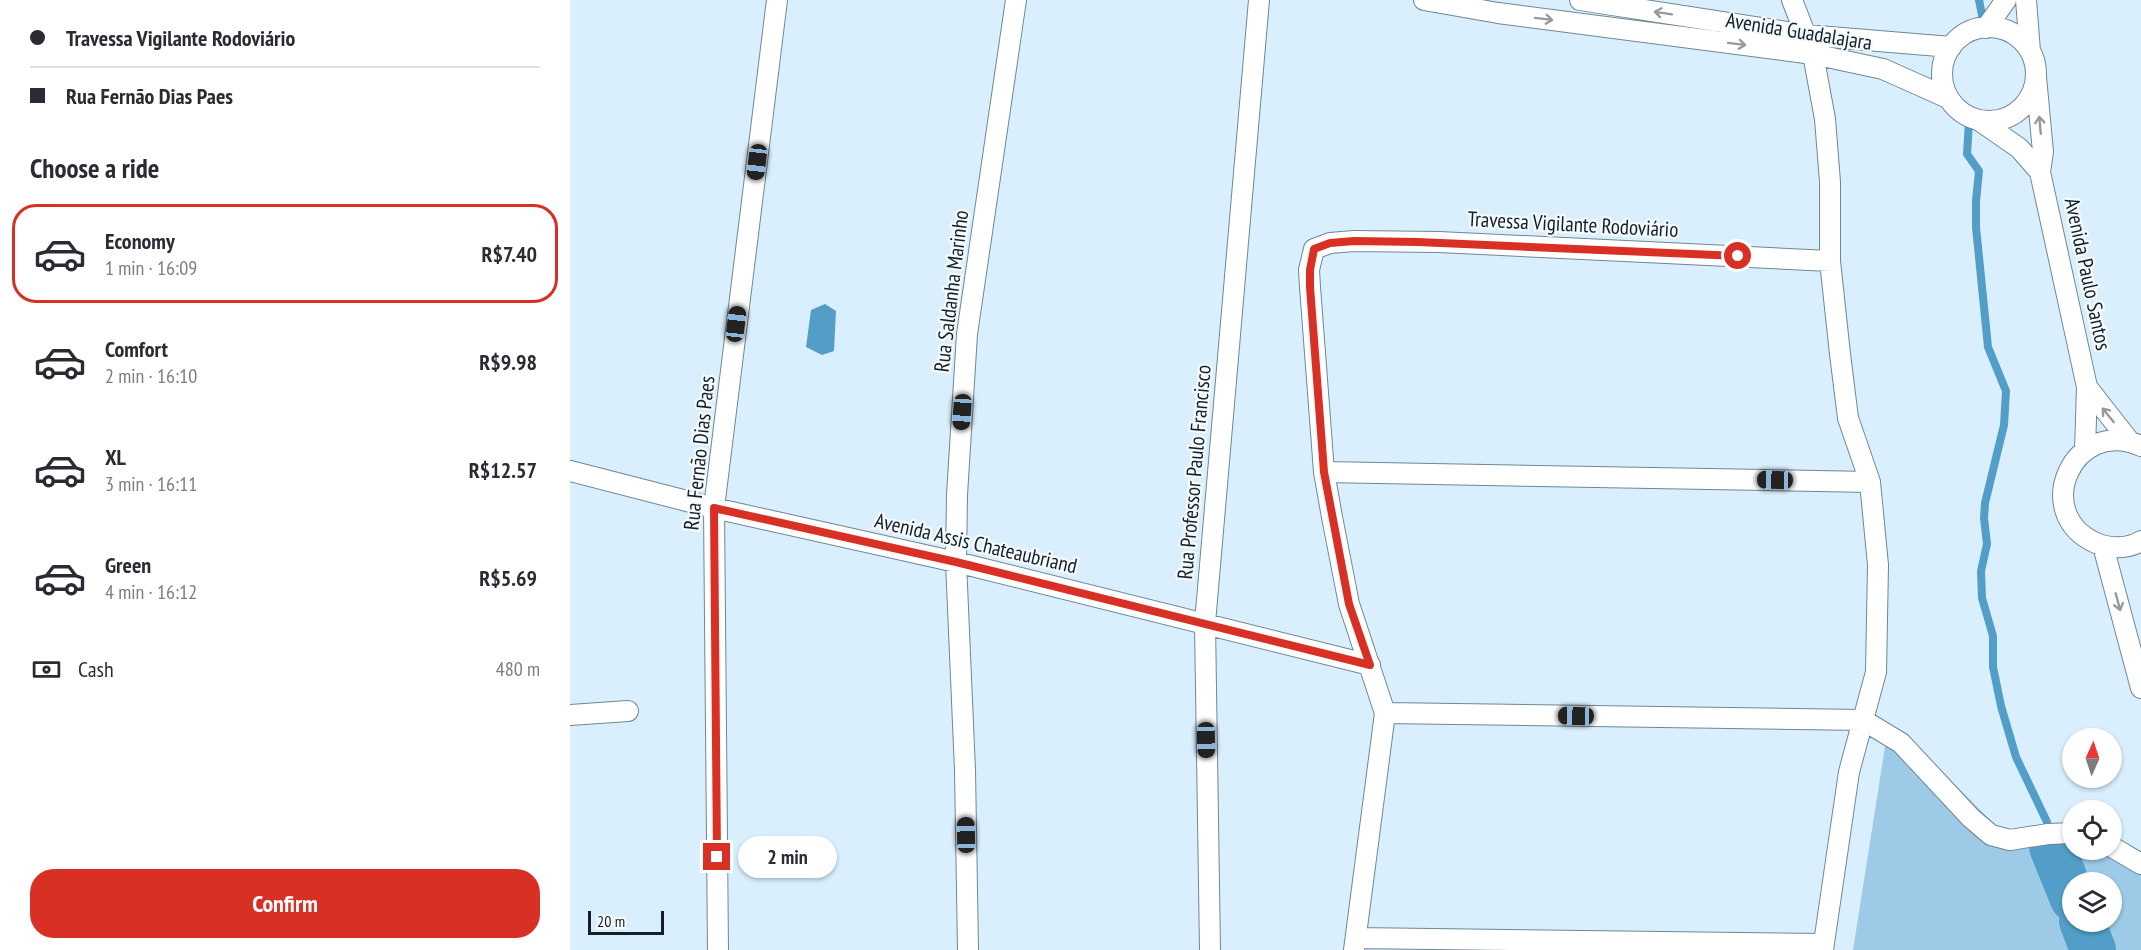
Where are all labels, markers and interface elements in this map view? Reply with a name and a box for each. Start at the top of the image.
street label: Avenida Guadalajara [1724,6,1874,56]
one-way arrow [1654,7,1674,18]
one-way arrow [1533,14,1553,25]
text: Travessa Vigilante Rodoviário [66,24,295,52]
one-way arrow [1727,39,1746,50]
text: Rua Fernão Dias Paes [66,82,233,110]
one-way arrow [2034,115,2045,135]
car [746,143,768,181]
text: Choose a ride [30,151,159,185]
street label: Avenida Paulo Santos [2059,195,2117,353]
street label: Travessa Vigilante Rodoviário [1467,205,1679,243]
street label: Rua Saldanha Marinho [928,209,974,373]
icon: car [33,227,87,281]
text: Economy [105,227,175,255]
text: R$7.40 [481,240,537,268]
route start [1724,242,1751,269]
text: 1 min · 16:09 [105,255,197,281]
car [725,305,747,343]
icon: car [33,335,87,389]
text: Comfort [105,335,168,363]
text: R$9.98 [479,348,537,376]
text: 2 min · 16:10 [105,363,197,389]
street label: Rua Professor Paulo Francisco [1171,364,1217,580]
street label: Rua Fernão Dias Paes [677,375,721,531]
car [952,393,972,431]
one-way arrow [2102,407,2115,423]
icon: car [33,443,87,497]
text: XL [105,443,126,471]
text: R$12.57 [469,456,537,484]
text: 3 min · 16:11 [105,471,197,497]
car [1757,471,1793,489]
street label: Avenida Assis Chateaubriand [872,507,1080,579]
icon: car [33,551,87,605]
text: Green [105,551,151,579]
text: R$5.69 [479,564,537,592]
text: 4 min · 16:12 [105,579,197,605]
one-way arrow [2113,592,2124,611]
icon: cash [30,653,63,686]
text: Cash [78,655,114,683]
text: 480 m [496,656,540,682]
car [1558,707,1594,725]
car [1197,722,1215,758]
north arrow [2062,728,2122,788]
map controls [2062,728,2122,932]
button: locate [2062,800,2122,860]
car [957,817,975,853]
callout: 2 min [738,836,837,878]
route end [703,843,730,870]
text: 2 min [767,844,808,870]
button: Confirm [30,869,540,938]
button: layers [2062,872,2122,932]
scale bar [588,908,664,936]
text: 20 m [597,911,625,931]

